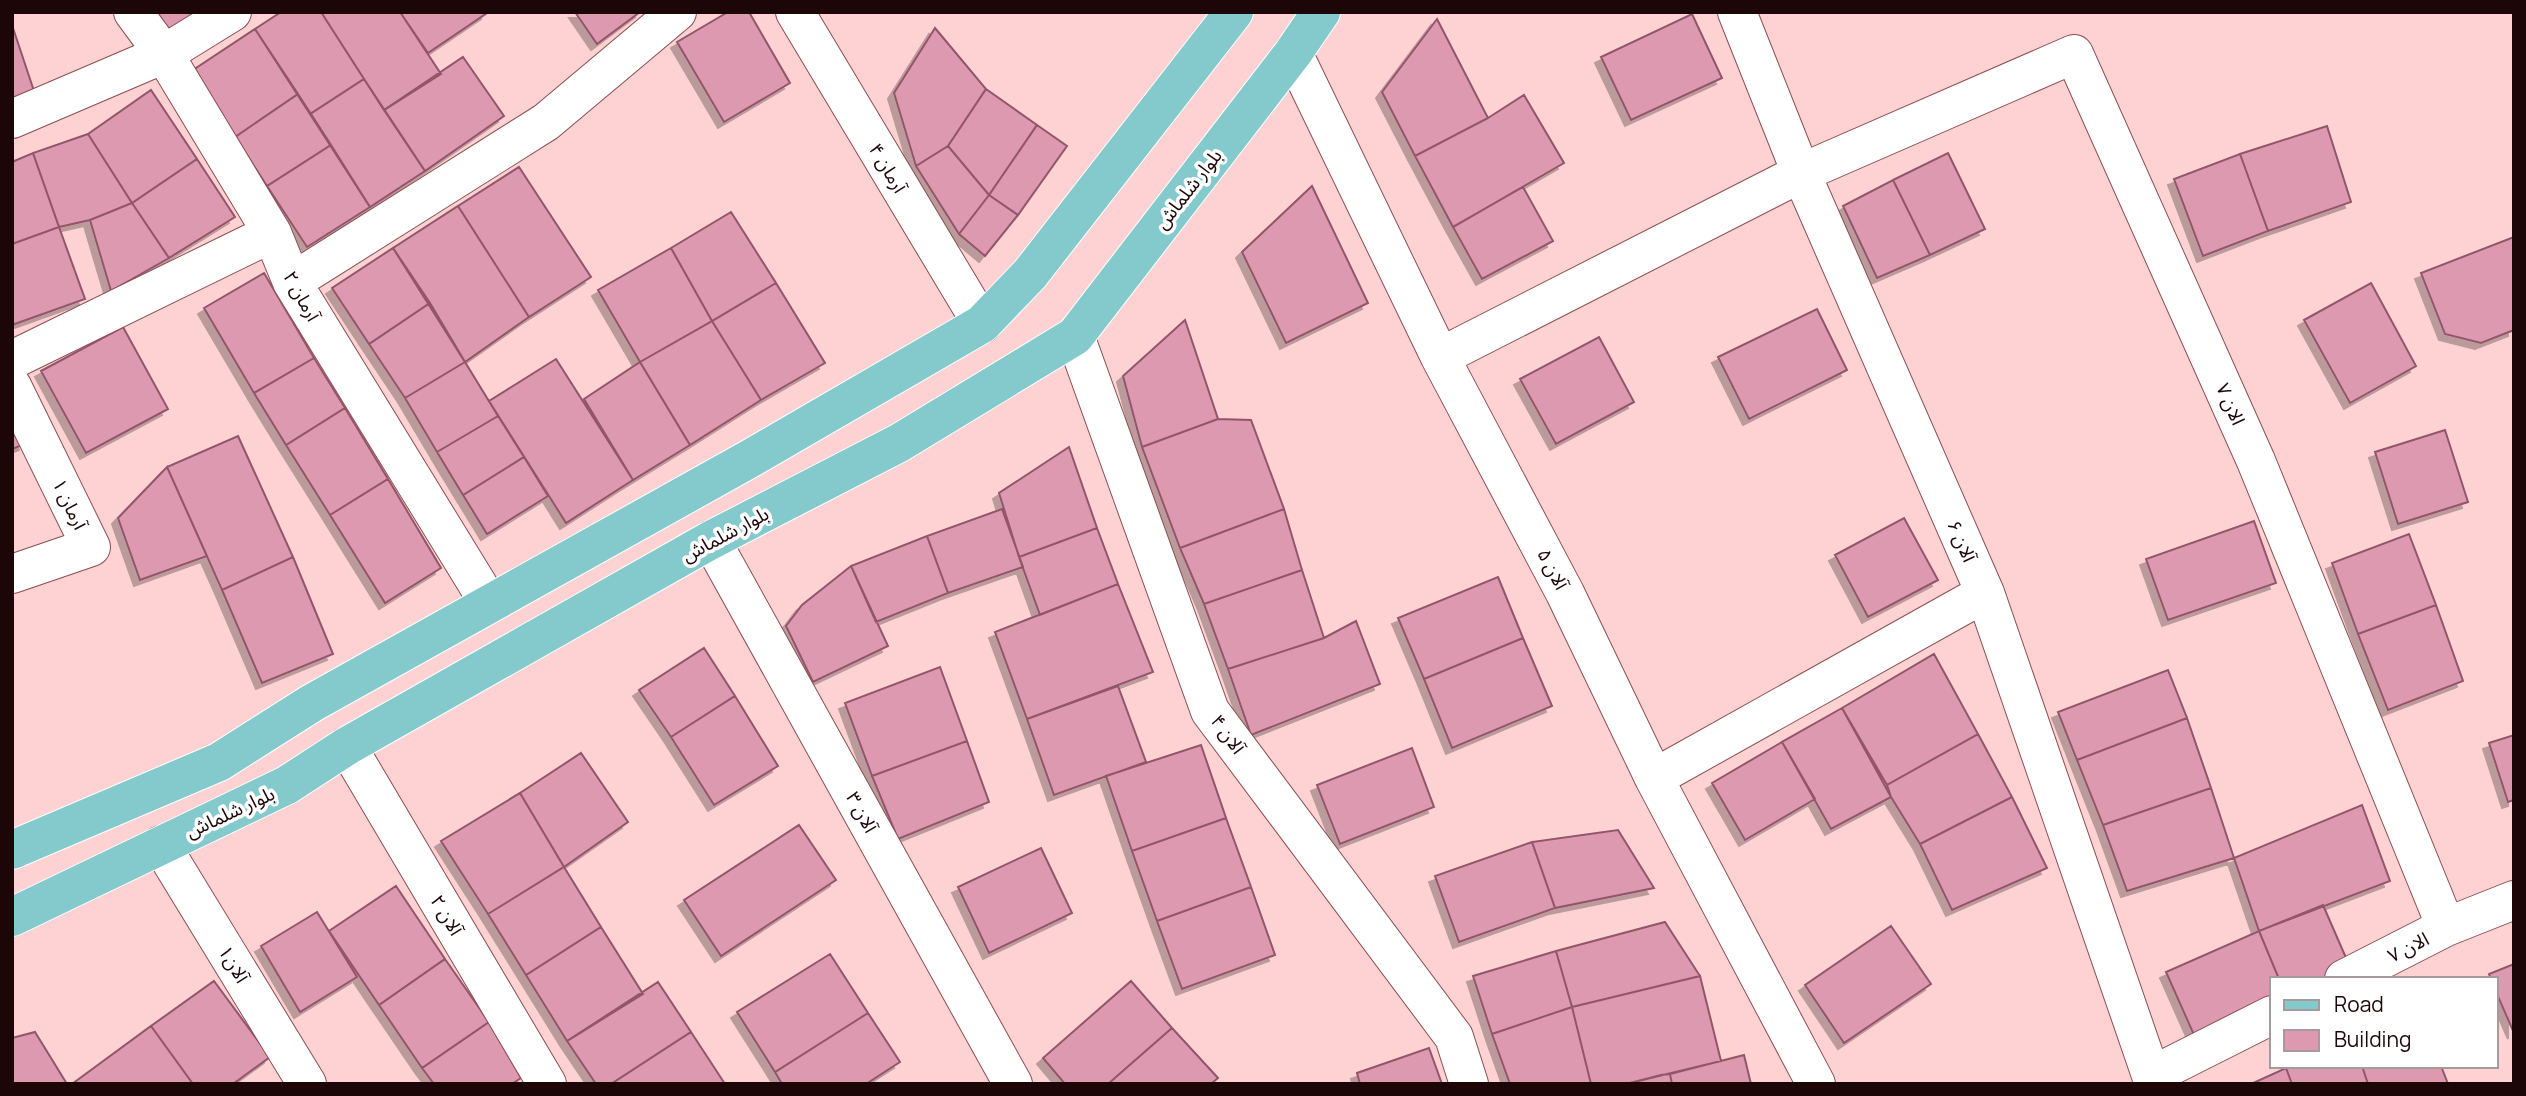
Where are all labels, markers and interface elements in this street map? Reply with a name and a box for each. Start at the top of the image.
street label: آرمان ۴ [863,138,914,199]
street label: بلوار شلماش [1148,144,1228,234]
street label: آرمان ۲ [278,266,327,327]
street label: الان ۷ [2210,379,2252,429]
street label: آرمان ۱ [47,474,94,535]
street label: بلوار شلماش [677,500,773,568]
street label: آلان ۶ [1941,516,1983,567]
street label: آلان ۵ [1531,544,1575,595]
street label: آلان ۴ [1205,709,1252,760]
street label: بلوار شلماش [181,780,279,844]
street label: آلان ۳ [840,787,885,838]
street label: آلان ۲ [425,890,470,941]
street label: الان ۷ [2383,926,2433,968]
street label: آلان۱ [213,940,256,989]
legend [2270,977,2498,1068]
text: Road [2334,990,2384,1018]
text: Building [2334,1025,2411,1053]

